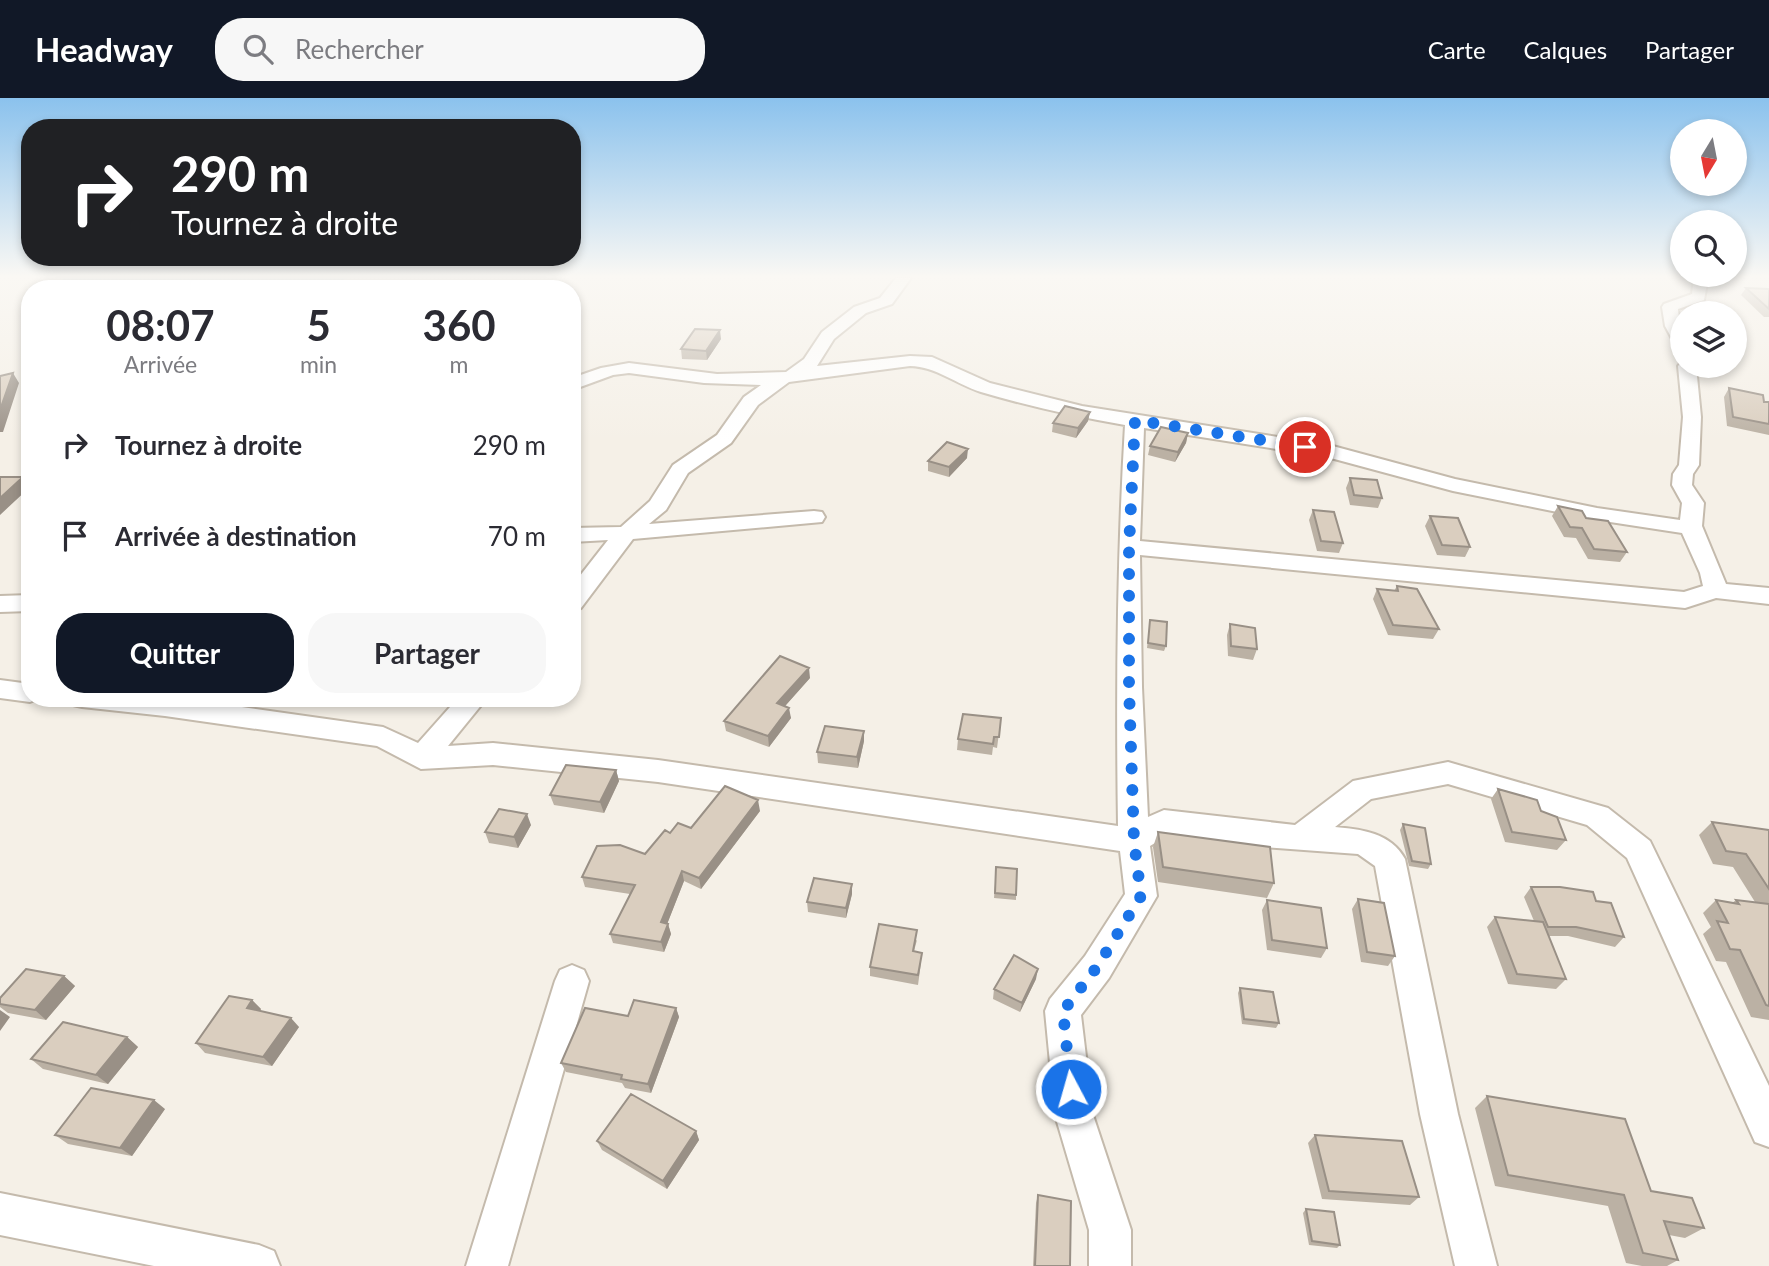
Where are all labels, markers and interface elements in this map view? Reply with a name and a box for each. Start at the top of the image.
search box [215,18,705,81]
text: Headway [35,29,173,69]
icon: search [239,30,277,68]
text: Rechercher [295,33,424,65]
text: Carte [1428,35,1486,64]
text: Calques [1524,35,1607,64]
text: Partager [1645,35,1734,64]
north arrow [1670,119,1746,196]
map controls [1670,119,1747,378]
text: 290 m [171,144,309,202]
icon: right [56,147,147,238]
text: Tournez à droite [171,203,398,242]
button: search [1670,210,1747,287]
text: 08:07 [106,300,215,350]
text: 5 [306,300,331,350]
text: 360 [423,300,496,350]
button: layers [1670,301,1747,378]
text: Arrivée [124,350,197,378]
text: min [300,350,337,378]
text: m [450,350,469,378]
pin [1275,417,1335,477]
icon: right [56,426,94,464]
icon: arrive [1286,428,1324,466]
text: Tournez à droite [115,429,302,461]
text: 290 m [473,429,546,461]
icon: arrive [56,517,94,555]
text: Arrivée à destination [115,520,357,552]
text: 70 m [488,520,546,552]
button: Quitter [56,613,294,693]
button: Partager [308,613,546,693]
position arrow [1034,1052,1108,1126]

